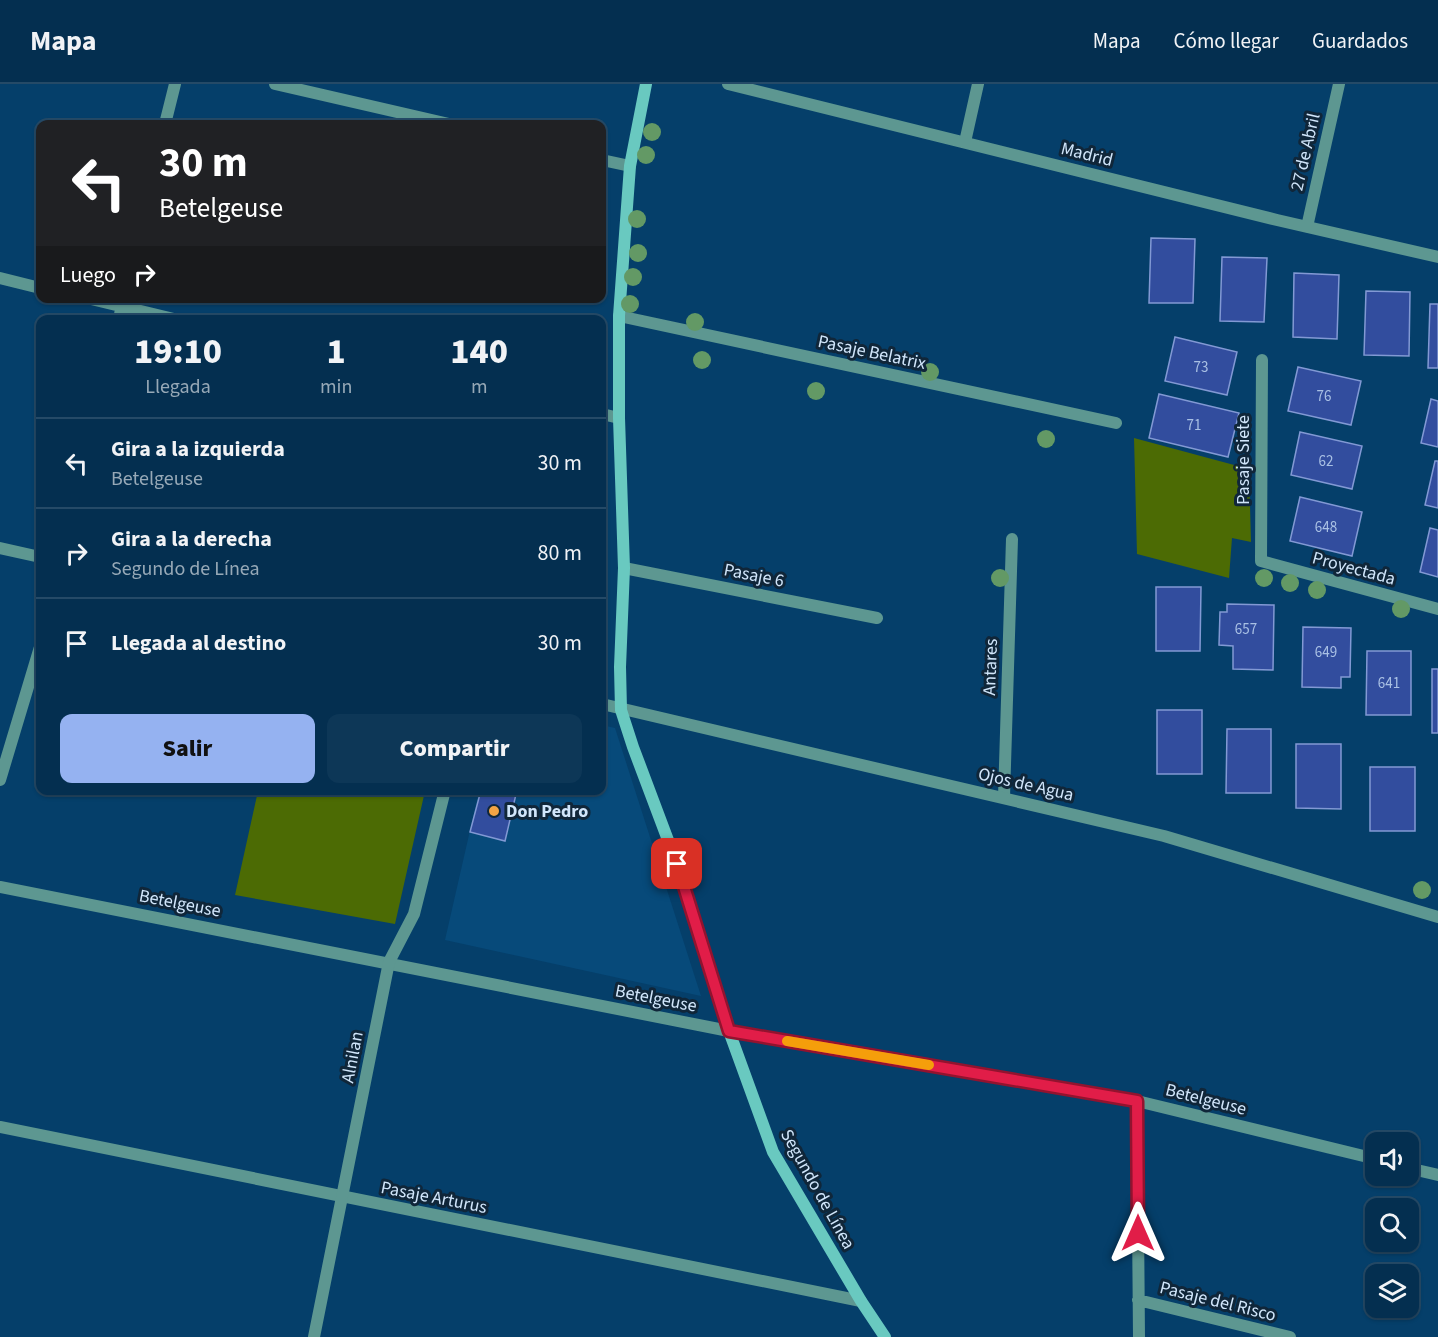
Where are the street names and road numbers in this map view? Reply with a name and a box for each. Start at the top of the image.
street label: 27 de Abril [1284,111,1327,193]
street label: Madrid [1058,136,1116,173]
street label: Pasaje Belatrix [816,329,928,376]
street label: Pasaje Siete [1231,415,1256,505]
street label: Proyectada [1310,545,1398,592]
street label: Pasaje 6 [722,557,786,594]
street label: Antares [977,638,1004,696]
street label: Ojos de Agua [976,761,1076,808]
street label: Betelgeuse [137,883,223,924]
street label: Betelgeuse [613,978,699,1019]
street label: Alnilan [335,1029,370,1085]
street label: Betelgeuse [1163,1077,1249,1122]
street label: Segundo de Línea [774,1125,861,1254]
street label: Pasaje Arturus [379,1175,489,1220]
street label: Pasaje del Risco [1157,1275,1279,1328]

